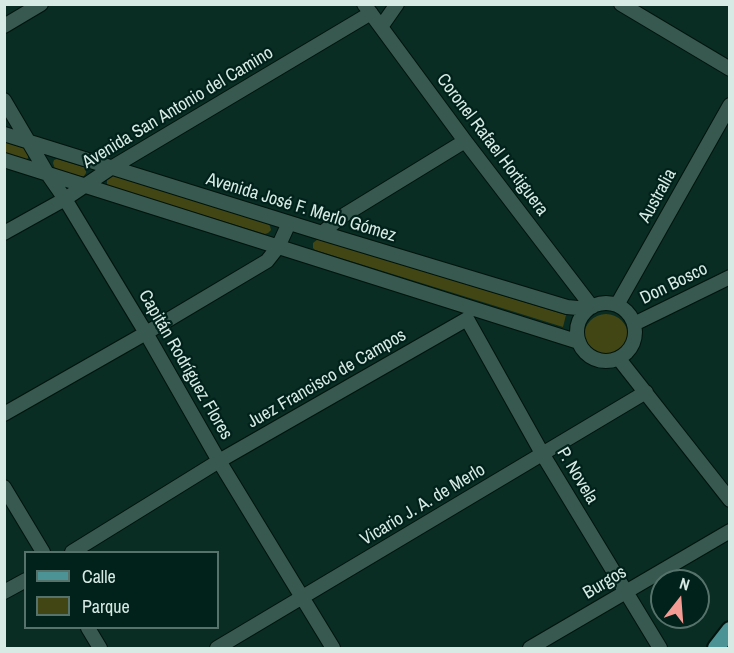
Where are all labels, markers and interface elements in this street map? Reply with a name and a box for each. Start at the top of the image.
street label: Avenida San Antonio del Camino [79,42,277,174]
street label: Coronel Rafael Hortiguera [432,70,552,220]
street label: Australia [634,165,682,227]
street label: Avenida José F. Merlo Gómez [203,169,399,247]
street label: Don Bosco [637,258,711,310]
street label: Capitán Rodríguez Flores [133,286,237,444]
street label: Juez Francisco de Campos [244,325,410,433]
street label: P. Novela [552,444,602,508]
street label: Vicario J. A. de Merlo [357,459,489,551]
legend [24,551,219,629]
street label: Burgos [579,562,631,604]
text: Calle [82,564,116,589]
north arrow [650,569,710,629]
text: N [677,572,692,596]
text: Parque [82,594,130,619]

